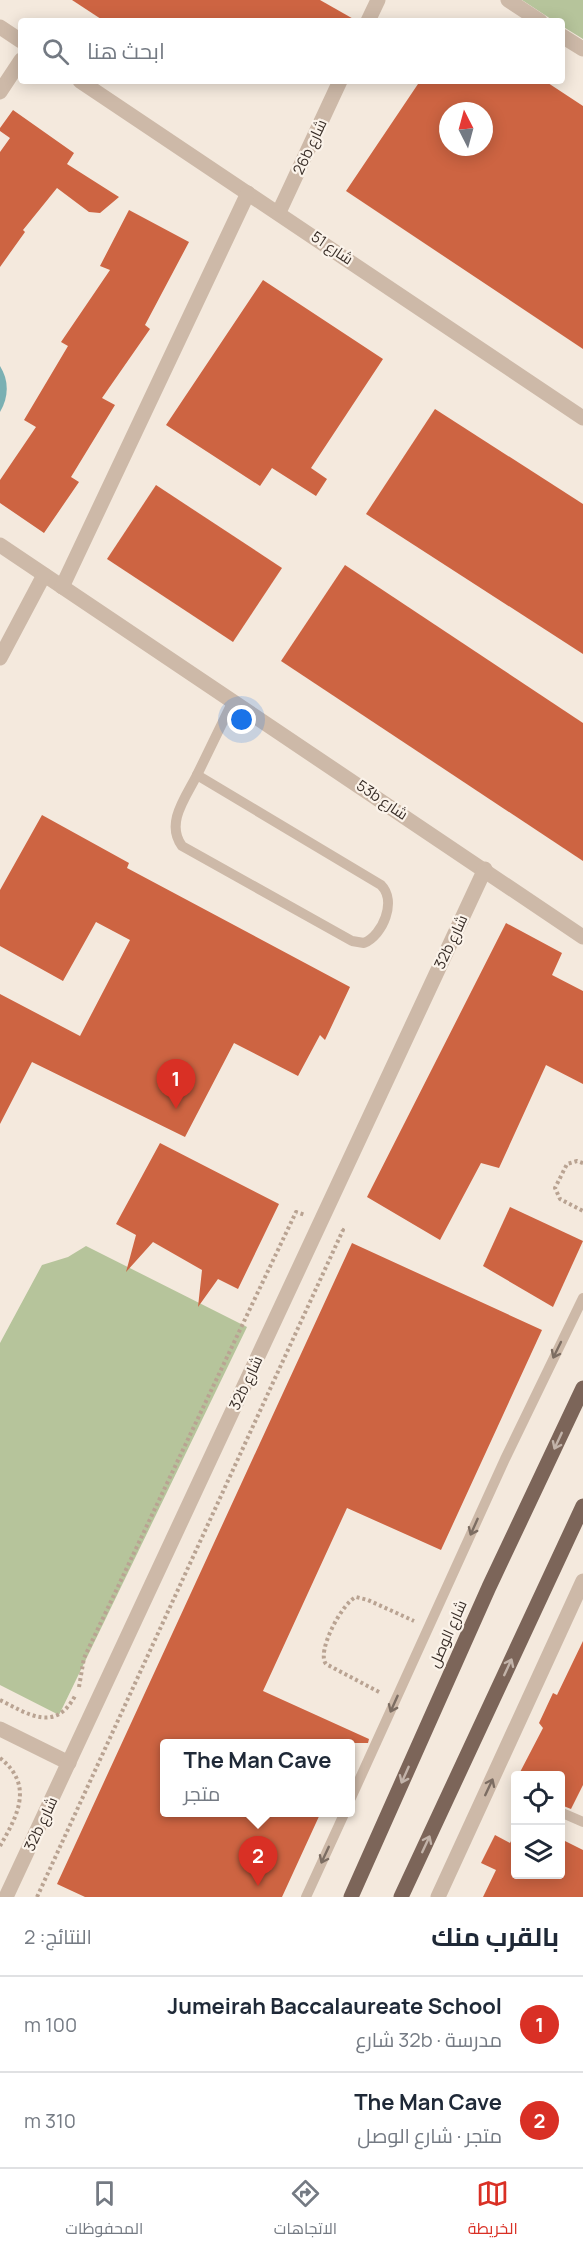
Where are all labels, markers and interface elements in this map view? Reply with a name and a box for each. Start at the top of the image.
search box [18,18,565,84]
icon: search [39,35,72,68]
text: ابحث هنا [87,36,165,66]
north arrow [439,102,493,156]
street label: 26b شارع [288,116,332,178]
street label: شارع 51 [307,226,357,270]
your location [227,705,256,734]
street label: 53b شارع [352,775,412,825]
street label: 32b شارع [429,911,473,973]
pin: 1 [156,1060,195,1109]
one-way arrow [551,1341,563,1359]
street label: 32b شارع [224,1352,268,1414]
one-way arrow [551,1432,563,1450]
one-way arrow [467,1517,479,1535]
street label: شارع الوصل [423,1597,473,1671]
one-way arrow [502,1659,514,1677]
one-way arrow [387,1695,399,1713]
popup [160,1739,355,1817]
text: The Man Cave [184,1745,331,1775]
one-way arrow [399,1766,410,1784]
map controls [511,1771,565,1879]
button: locate [511,1771,565,1825]
one-way arrow [484,1778,495,1796]
text: متجر [184,1780,220,1807]
street label: 32b شارع [19,1793,63,1855]
button: layers [511,1825,565,1879]
one-way arrow [420,1835,432,1853]
pin: 2 [238,1836,278,1886]
one-way arrow [319,1845,331,1863]
text: بالقرب منك [431,1918,559,1954]
text: النتائج: 2 [24,1923,92,1950]
text: Jumeirah Baccalaureate School [167,1991,502,2021]
text: 100 m [24,2011,77,2038]
text: 1 [535,2011,544,2038]
text: مدرسة · 32b شارع [356,2026,502,2053]
text: The Man Cave [354,2087,502,2117]
text: 310 m [24,2107,76,2134]
text: 2 [534,2107,545,2134]
text: متجر · شارع الوصل [357,2122,502,2149]
tab: المحفوظات [65,2177,143,2243]
tab: الاتجاهات [274,2177,337,2243]
tab: الخريطة [468,2177,518,2243]

